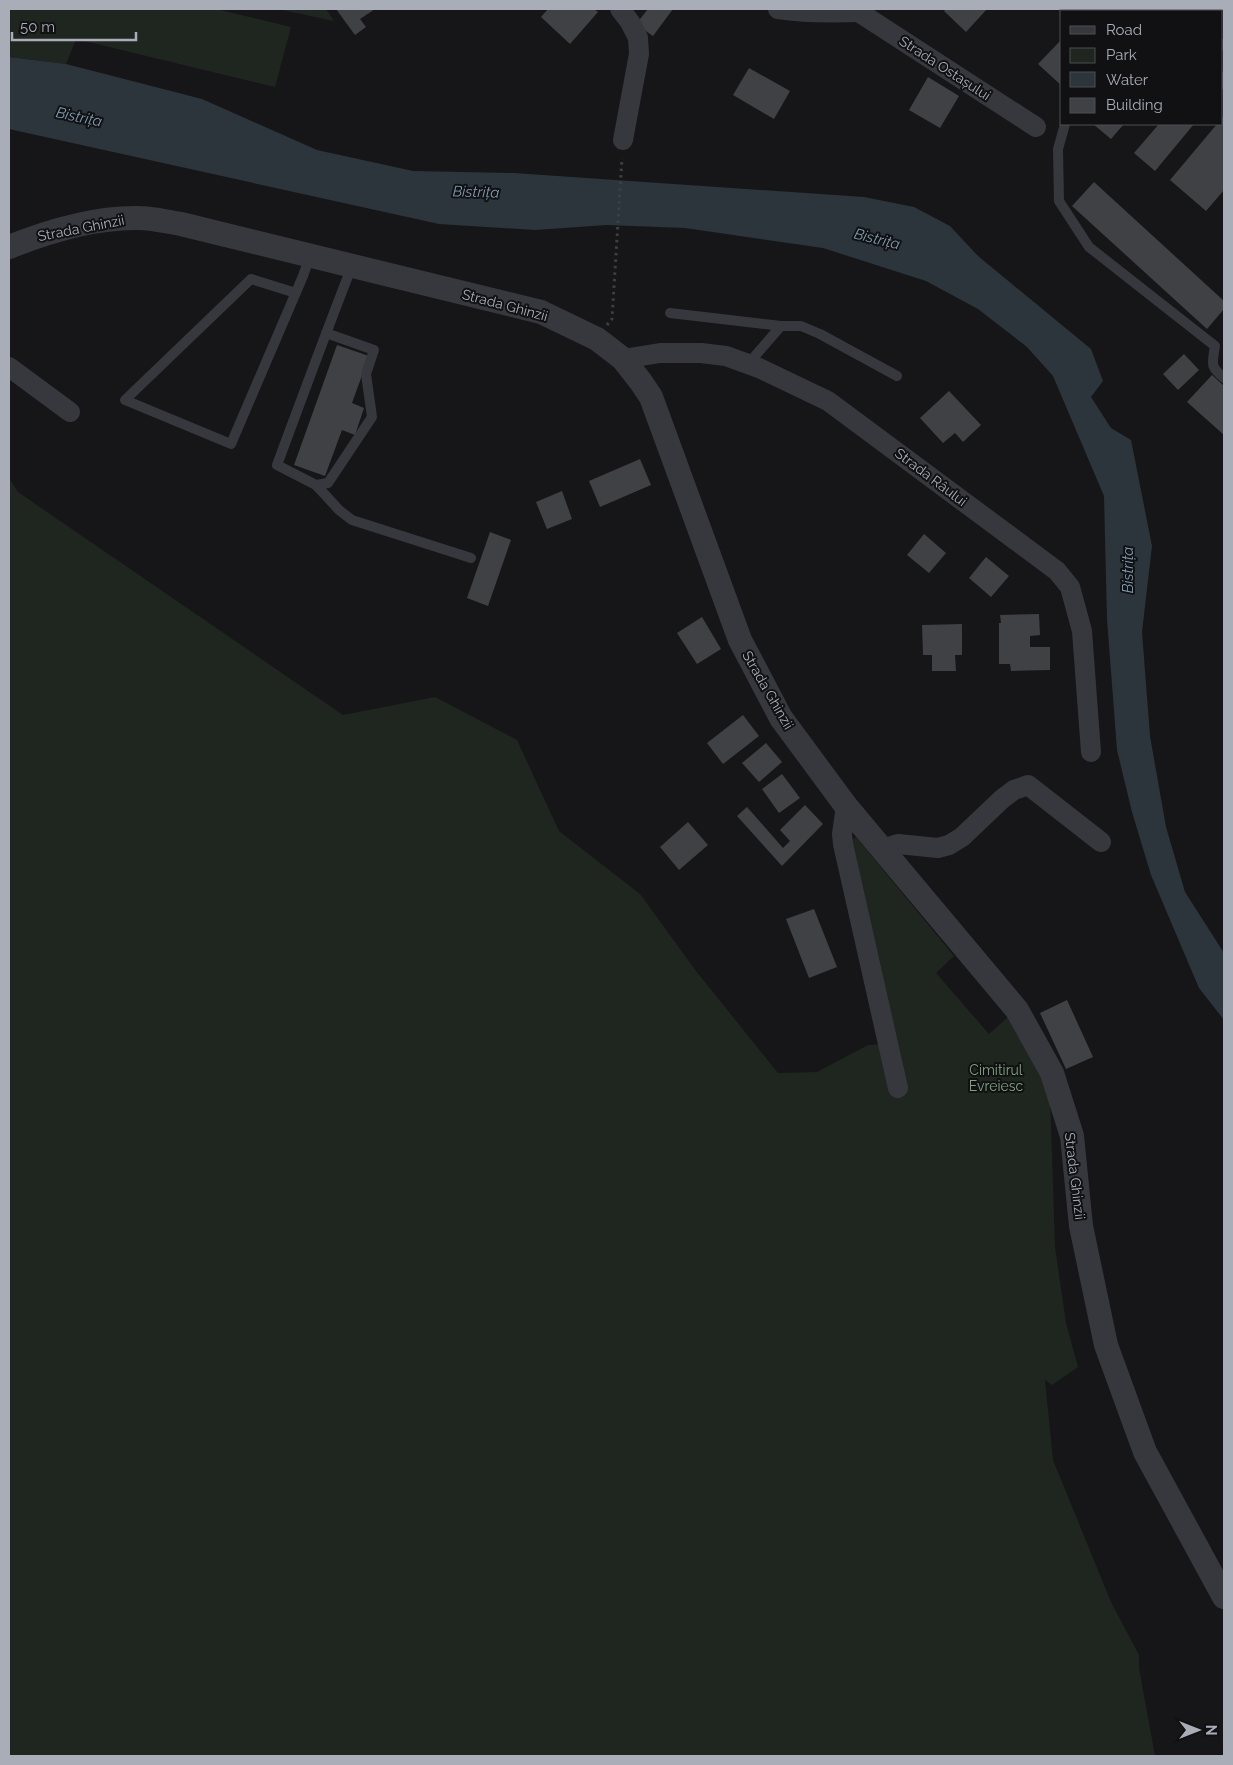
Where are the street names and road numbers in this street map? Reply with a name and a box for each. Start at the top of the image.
street label: Strada Ostașului [896,33,994,103]
street label: Strada Ghinzii [36,212,126,244]
street label: Strada Ghinzii [460,286,550,324]
street label: Strada Râului [892,445,970,509]
street label: Strada Ghinzii [739,648,797,732]
street label: Strada Ghinzii [1062,1131,1088,1221]

